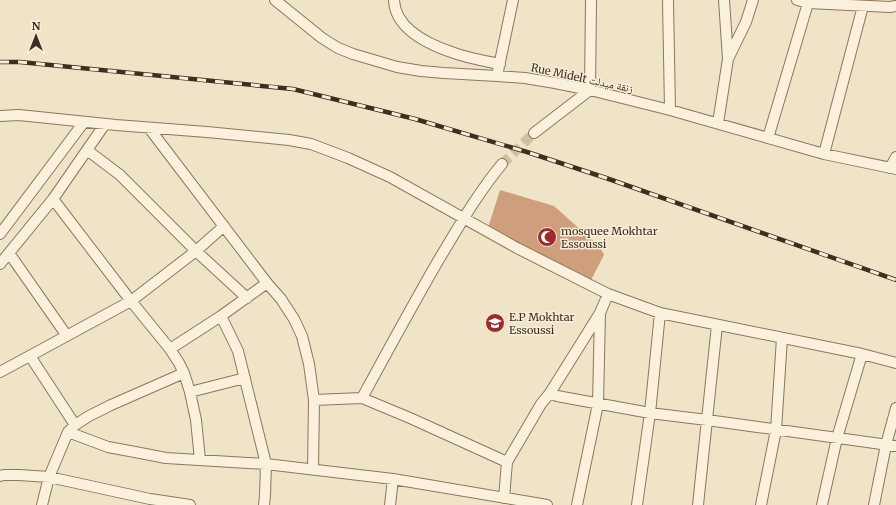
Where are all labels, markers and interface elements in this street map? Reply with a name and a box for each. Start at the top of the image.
north arrow [16,16,56,56]
text: N [32,19,41,33]
street label: Rue Midelt زنقة ميدلت [530,60,634,96]
place label: mosquee Mokhtar Essoussi [561,224,658,251]
mosque icon: mosquee Mokhtar Essoussi [536,226,558,248]
place label: E.P Mokhtar Essoussi [509,310,575,337]
school or university icon: E.P Mokhtar Essoussi [484,312,506,334]

